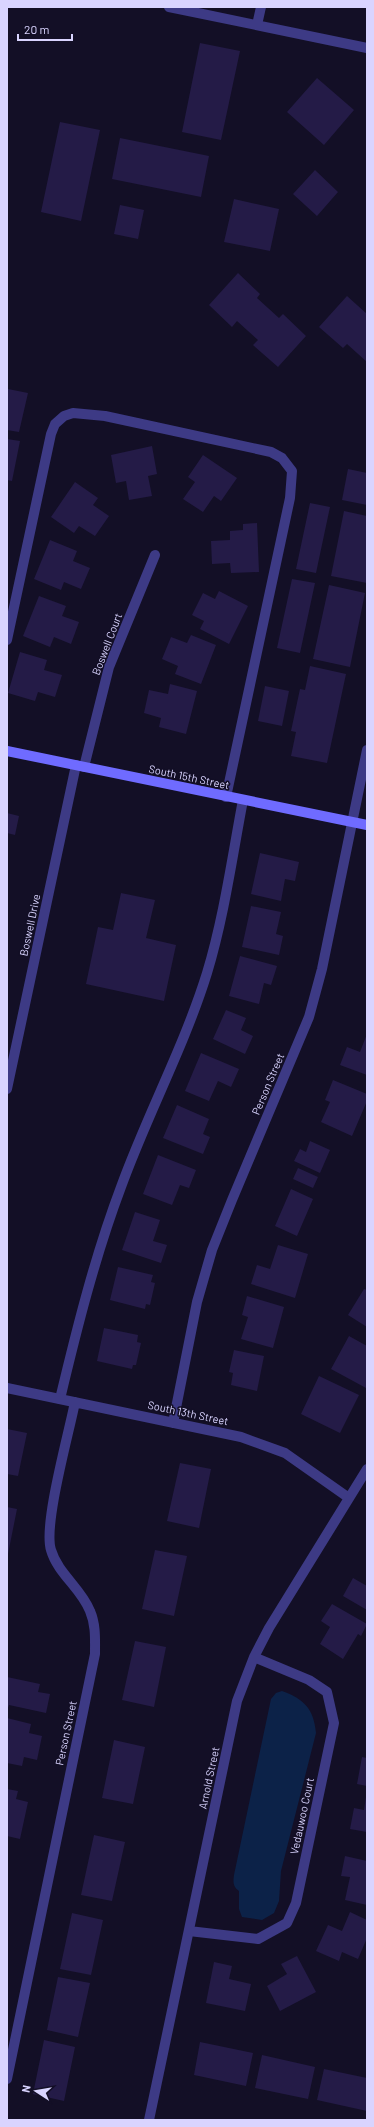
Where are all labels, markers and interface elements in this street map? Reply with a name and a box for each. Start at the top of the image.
scale bar [18,16,72,42]
text: 20 m [24,22,50,36]
street label: Boswell Court [89,611,124,677]
street label: South 15th Street [148,762,231,791]
street label: Boswell Drive [17,892,42,957]
street label: Person Street [249,1051,286,1117]
street label: South 13th Street [147,1398,230,1427]
street label: Person Street [52,1699,79,1766]
street label: Arnold Street [196,1746,221,1810]
street label: Vedauwoo Court [287,1776,316,1855]
north arrow [16,2071,56,2111]
text: N [19,2084,33,2094]

